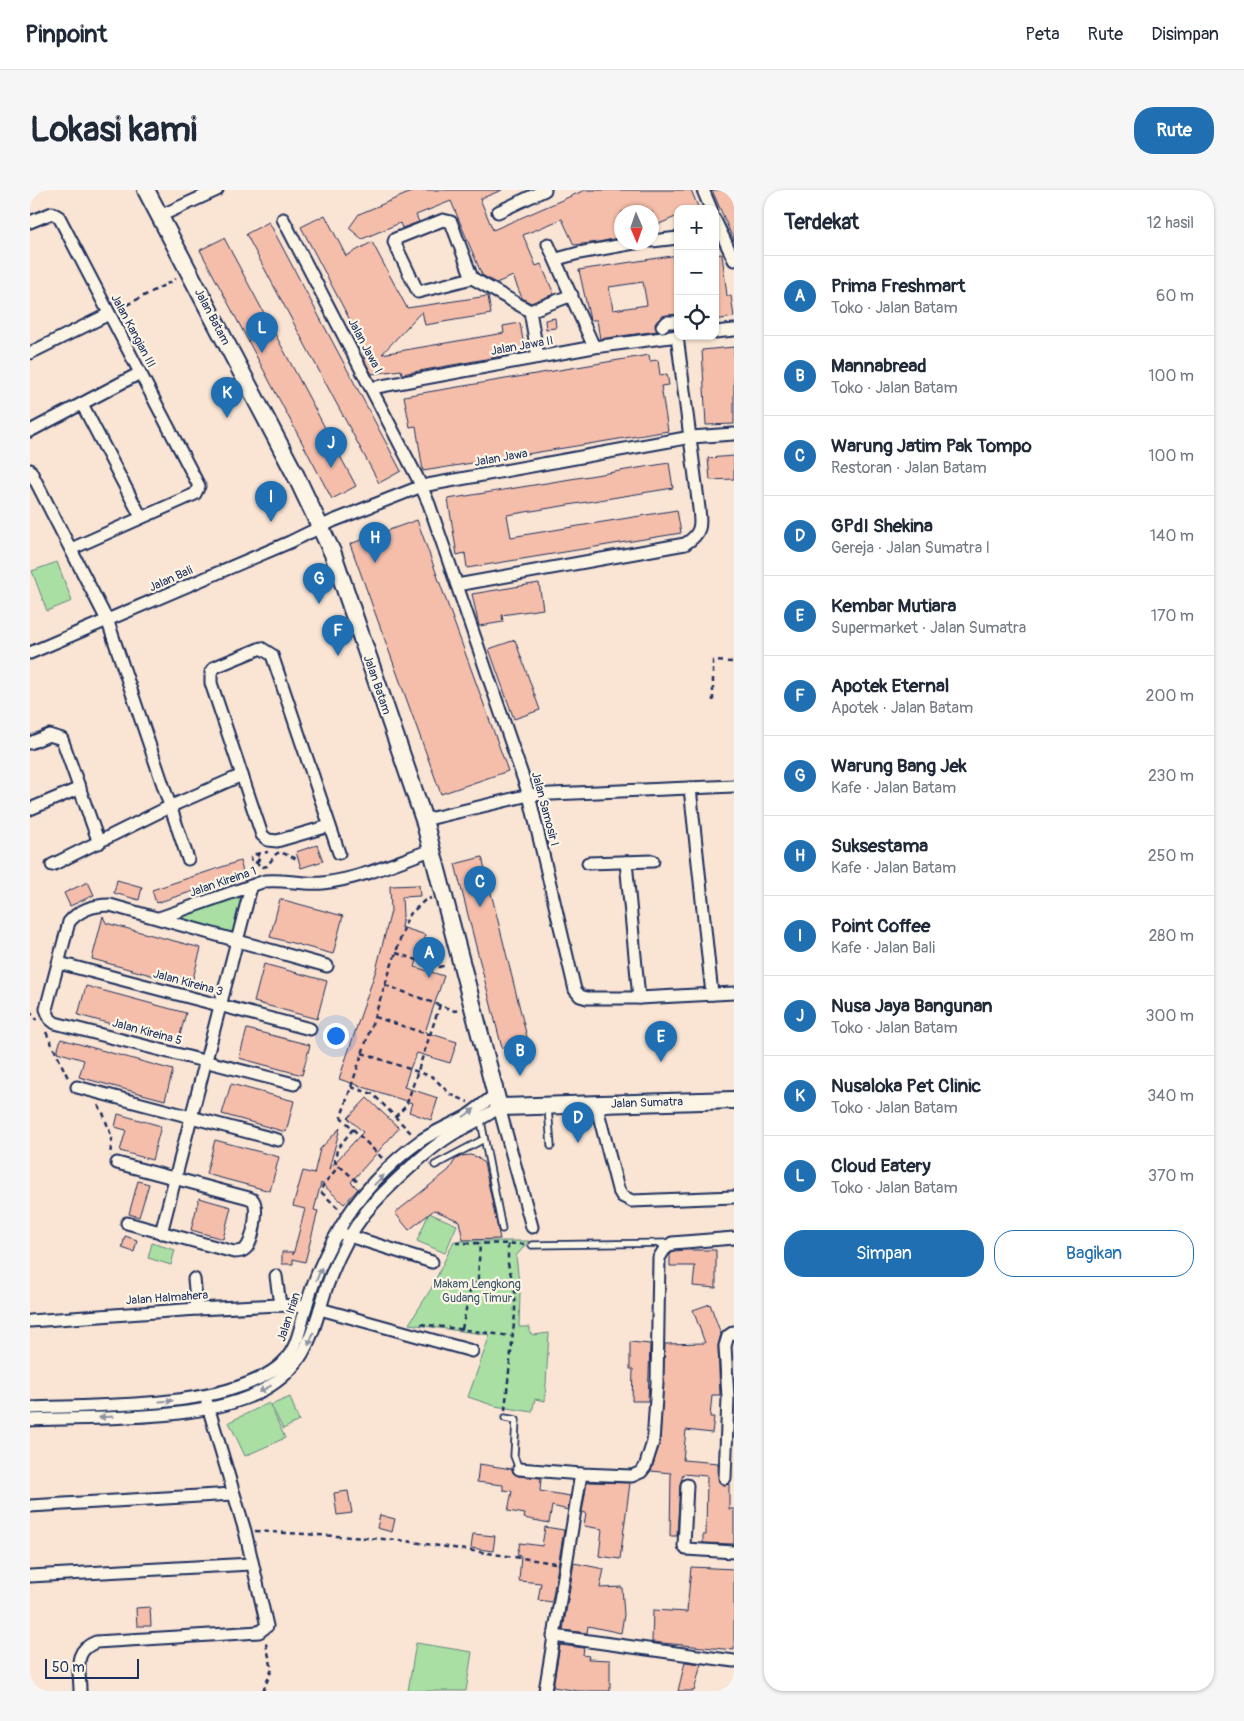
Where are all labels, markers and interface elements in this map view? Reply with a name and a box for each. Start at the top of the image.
text: Pinpoint [25,20,107,49]
text: Peta [1025,23,1060,46]
text: Rute [1088,23,1123,46]
text: Disimpan [1151,23,1219,46]
button: Rute [1134,107,1214,154]
text: Lokasi kami [30,108,197,152]
north arrow [614,205,659,250]
map controls [674,205,719,340]
button: + [674,205,719,250]
text: Terdekat [784,209,859,236]
text: 12 hasil [1147,213,1194,233]
button: − [674,250,719,295]
text: Prima Freshmart [831,274,965,298]
street label: Jalan Batam [191,286,233,348]
text: A [795,286,805,306]
text: 60 m [1156,286,1194,306]
street label: Jalan Kangian III [107,292,159,370]
button: locate [674,295,719,340]
text: Toko · Jalan Batam [831,298,958,318]
pin: L [246,312,278,353]
street label: Jalan Jawa I [344,316,386,376]
street label: Jalan Jawa II [490,333,554,359]
text: Mannabread [831,354,927,378]
text: B [795,366,805,386]
text: 100 m [1148,366,1194,386]
pin: K [211,377,243,418]
text: Toko · Jalan Batam [831,378,958,398]
pin: J [315,427,347,468]
text: Warung Jatim Pak Tompo [831,434,1032,458]
street label: Jalan Jawa [473,446,529,470]
text: C [795,446,805,466]
text: 100 m [1148,446,1194,466]
text: Restoran · Jalan Batam [831,458,987,478]
pin: I [255,481,287,522]
text: GPdI Shekina [831,514,933,538]
pin: H [359,522,391,563]
text: D [795,526,805,546]
text: 140 m [1150,526,1194,546]
text: Gereja · Jalan Sumatra I [831,538,990,558]
street label: Jalan Bali [147,563,195,595]
pin: G [303,563,335,604]
text: Kembar Mutiara [831,594,956,618]
text: E [796,606,804,626]
text: 170 m [1151,606,1194,626]
pin: F [322,615,354,656]
text: Supermarket · Jalan Sumatra [831,618,1026,638]
street label: Jalan Batam [360,653,394,717]
text: Apotek Eternal [831,674,949,698]
text: F [795,686,805,706]
text: 200 m [1146,686,1194,706]
text: Apotek · Jalan Batam [831,698,973,718]
text: Warung Bang Jek [831,754,967,778]
text: G [795,766,805,786]
text: 230 m [1148,766,1194,786]
street label: Jalan Samosir I [528,770,562,848]
text: Kafe · Jalan Batam [831,778,956,798]
text: Suksestama [831,834,928,858]
text: H [795,846,805,866]
text: 250 m [1148,846,1194,866]
text: Kafe · Jalan Batam [831,858,956,878]
street label: Jalan Kireina 1 [188,864,258,900]
pin: C [464,866,496,907]
text: Point Coffee [831,914,930,938]
text: I [798,926,802,946]
text: 280 m [1148,926,1194,946]
pin: A [413,937,445,978]
text: Kafe · Jalan Bali [831,938,935,958]
street label: Jalan Kireina 3 [151,966,225,1000]
text: Nusa Jaya Bangunan [831,994,993,1018]
text: J [796,1006,804,1026]
text: 300 m [1146,1006,1194,1026]
street label: Jalan Kireina 5 [110,1015,184,1049]
text: Toko · Jalan Batam [831,1018,958,1038]
pin: E [645,1021,677,1062]
your location [323,1023,349,1049]
pin: B [504,1035,536,1076]
text: Nusaloka Pet Clinic [831,1074,981,1098]
text: K [795,1086,805,1106]
text: 340 m [1147,1086,1194,1106]
street label: Jalan Sumatra [611,1094,684,1112]
text: Toko · Jalan Batam [831,1098,958,1118]
pin: D [562,1102,594,1143]
one-way arrow [462,1108,476,1118]
text: Cloud Eatery [831,1154,931,1178]
text: L [795,1166,805,1186]
text: 370 m [1148,1166,1194,1186]
one-way arrow [373,1174,385,1186]
text: Toko · Jalan Batam [831,1178,958,1198]
button: Simpan [784,1230,984,1277]
button: Bagikan [994,1230,1194,1277]
one-way arrow [315,1266,323,1281]
park label: Makam Lengkong Gudang Timur [433,1277,521,1306]
street label: Jalan Halmahera [125,1288,209,1308]
street label: Jalan Irian [274,1290,304,1343]
one-way arrow [307,1332,315,1346]
one-way arrow [257,1385,272,1393]
one-way arrow [158,1397,174,1405]
one-way arrow [98,1413,114,1421]
scale bar [45,1656,139,1679]
text: 50 m [52,1659,85,1676]

